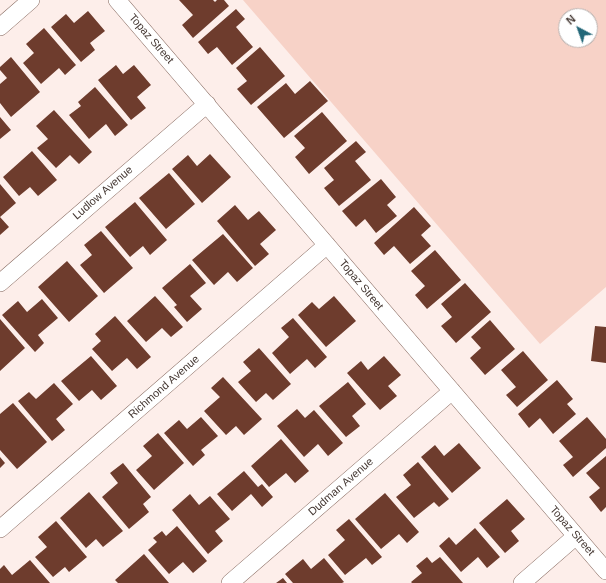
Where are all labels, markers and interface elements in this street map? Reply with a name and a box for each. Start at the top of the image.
north arrow [558,8,598,48]
street label: Topaz Street [126,11,176,67]
text: N [564,13,578,27]
street label: Ludlow Avenue [70,163,136,223]
street label: Topaz Street [336,257,386,313]
street label: Richmond Avenue [126,353,202,421]
street label: Dudman Avenue [306,455,376,519]
street label: Topaz Street [547,503,597,559]

